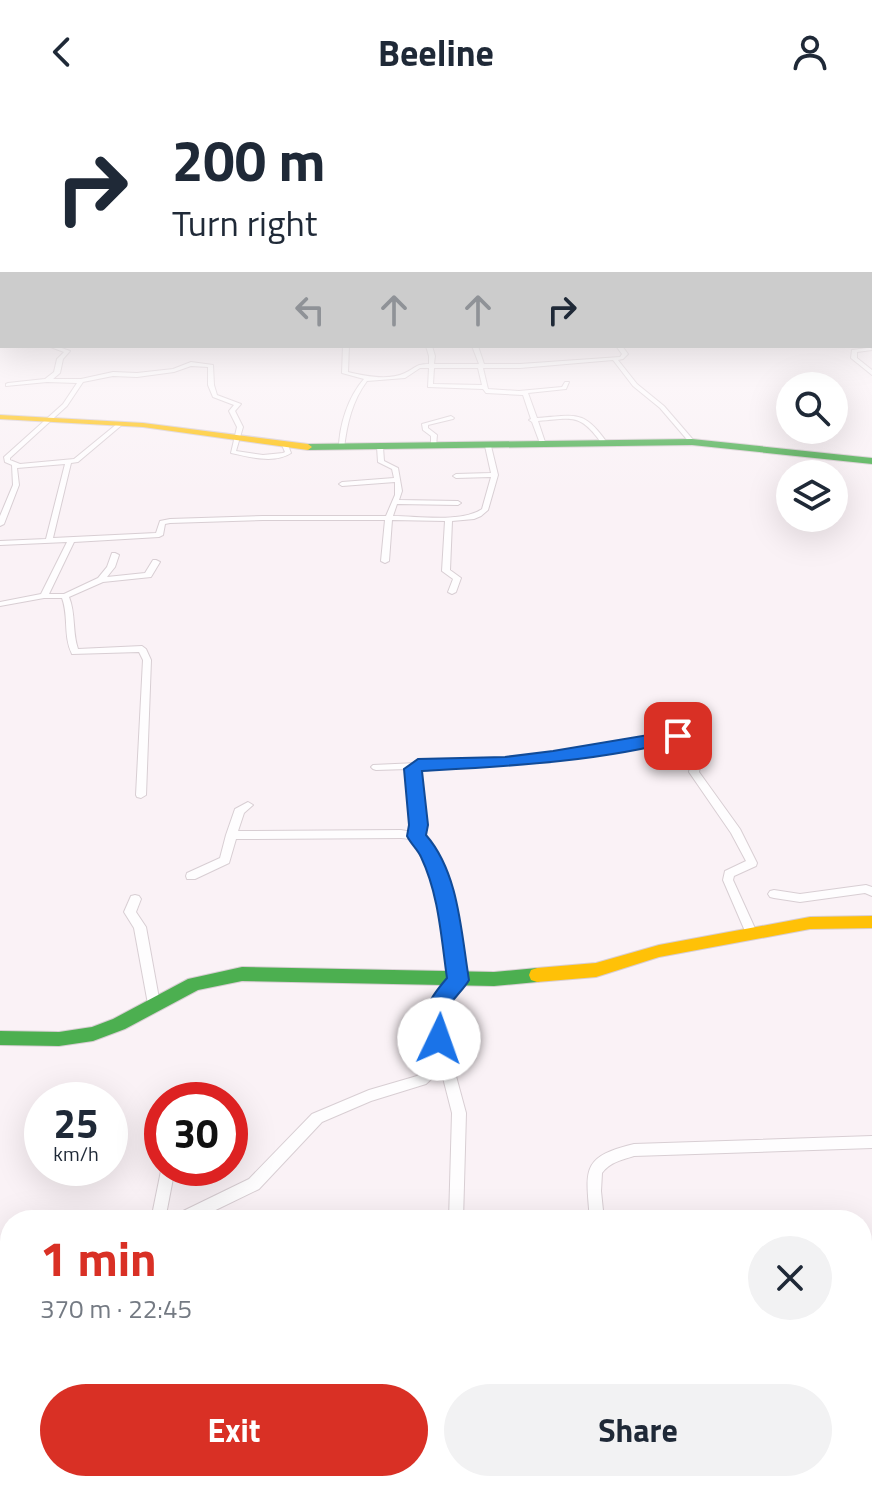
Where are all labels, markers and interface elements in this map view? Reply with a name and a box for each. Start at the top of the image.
text: Beeline [378,25,494,80]
icon: back [40,30,84,74]
icon: person [788,30,832,74]
text: 200 m [172,118,325,203]
icon: right [40,136,144,240]
text: Turn right [172,195,317,250]
icon: left [288,288,332,332]
icon: ahead [372,288,416,332]
icon: ahead [456,288,500,332]
icon: right [540,288,584,332]
map controls [776,372,848,532]
button: search [776,372,848,444]
button: layers [776,460,848,532]
pin [644,702,712,770]
icon: arrive [656,714,700,758]
position arrow [397,997,481,1081]
speed limit sign: 30 [144,1082,248,1186]
text: 25 [54,1093,98,1154]
text: km/h [53,1138,99,1169]
text: 1 min [40,1222,157,1295]
button: close [748,1236,832,1320]
text: 370 m · 22:45 [40,1289,192,1328]
button: Exit [40,1384,428,1476]
button: Share [444,1384,832,1476]

